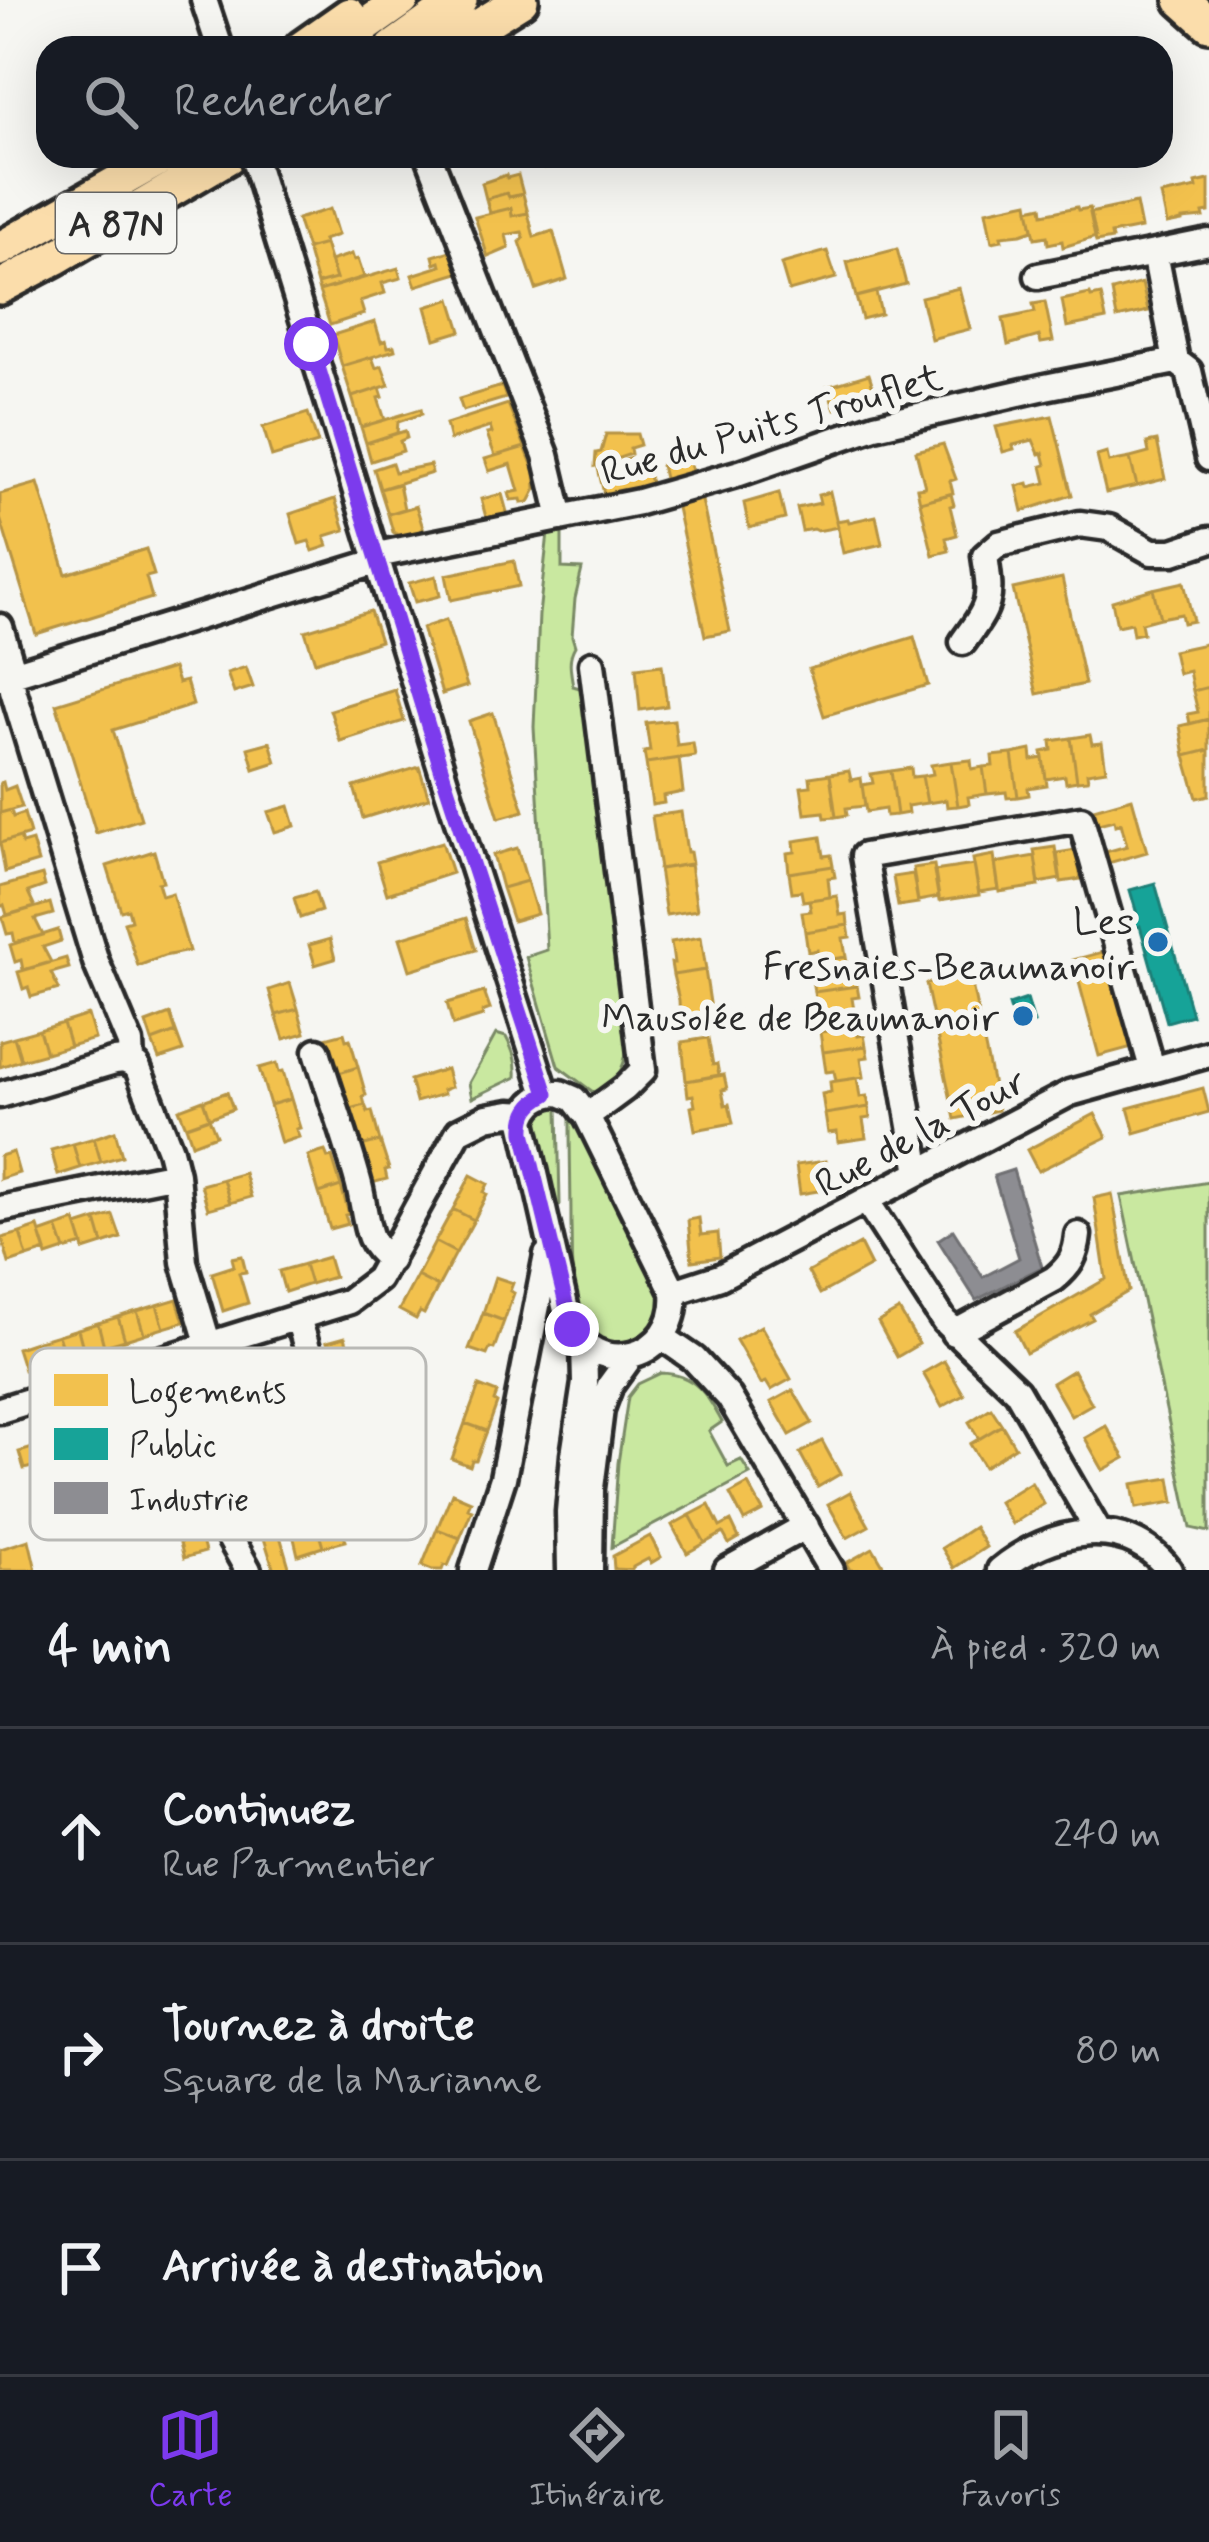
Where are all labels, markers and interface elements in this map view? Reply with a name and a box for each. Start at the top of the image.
search box [36,36,1173,168]
icon: search [78,69,144,135]
text: Rechercher [174,73,393,132]
road number: A 87N [56,193,176,253]
route start [284,317,338,371]
street label: Rue du Puits Trouflet [595,353,949,499]
place label: Les Fresnaies-Beaumanoir [763,898,1135,994]
marker: Les Fresnaies-Beaumanoir [1145,929,1171,955]
place label: Mausolée de Beaumanoir [602,994,1000,1045]
marker: Mausolée de Beaumanoir [1010,1003,1036,1029]
street label: Rue de la Tour [807,1057,1036,1211]
route end [545,1302,599,1356]
legend [30,1348,426,1540]
text: Logements [129,1371,286,1418]
text: Public [129,1425,216,1469]
text: Industrie [129,1479,249,1523]
text: 4 min [48,1615,172,1681]
text: À pied · 320 m [930,1623,1161,1674]
text: Continuez [162,1781,355,1840]
icon: ahead [48,1803,114,1869]
text: 240 m [1053,1810,1161,1861]
text: Rue Parmentier [162,1840,435,1891]
text: Tournez à droite [162,1997,475,2056]
icon: right [48,2019,114,2085]
text: 80 m [1075,2026,1161,2077]
text: Square de la Marianne [162,2056,542,2107]
icon: arrive [48,2235,114,2301]
text: Arrivée à destination [162,2238,544,2297]
tab: Carte [148,2402,233,2518]
tab: Itinéraire [529,2402,664,2518]
tab: Favoris [961,2402,1061,2518]

